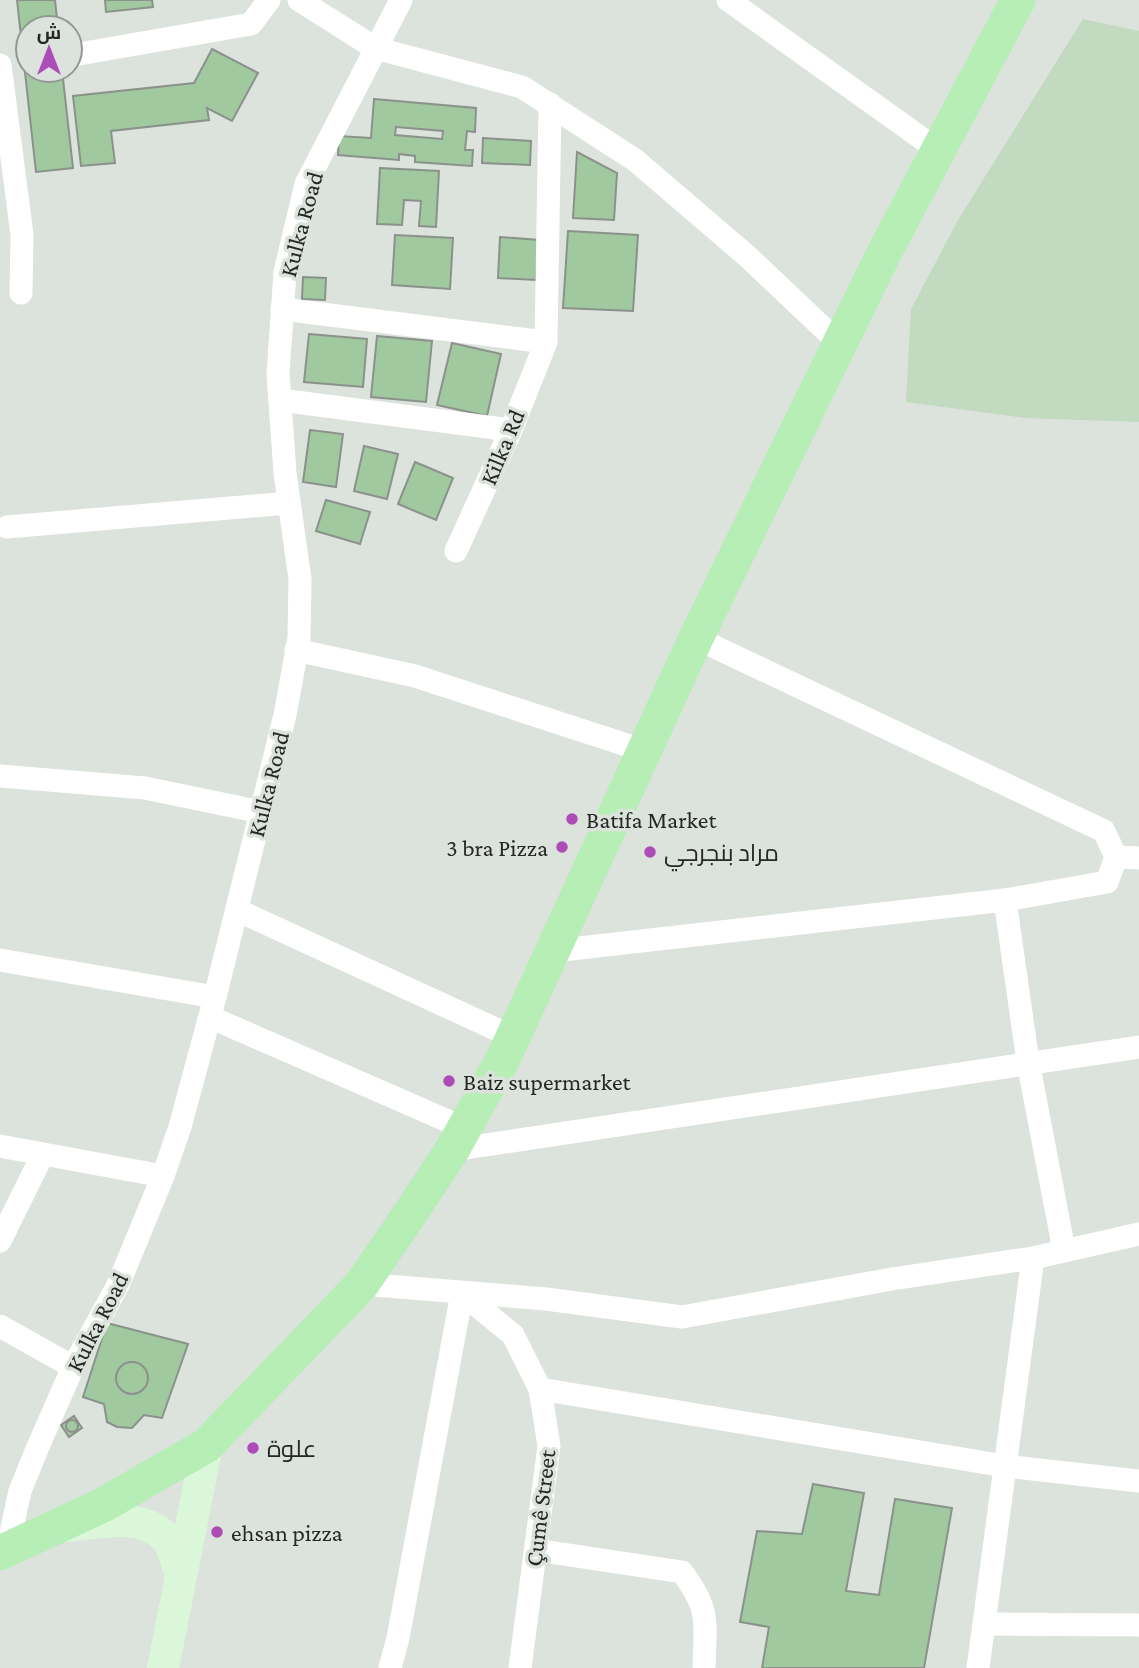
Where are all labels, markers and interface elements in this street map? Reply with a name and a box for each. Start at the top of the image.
north arrow [14,14,84,84]
text: ش [37,22,61,44]
street label: Kulka Road [274,168,328,280]
street label: Kilka Rd [474,405,530,489]
street label: Kulka Road [242,728,294,840]
place label: Batifa Market [586,806,717,833]
marker: Batifa Market [564,811,580,827]
place label: 3 bra Pizza [446,834,548,861]
marker: 3 bra Pizza [554,839,570,855]
place label: مراد بنجرجي [664,839,779,872]
marker: مراد بنجرجي [642,844,658,860]
place label: Baiz supermarket [463,1068,632,1095]
marker: Baiz supermarket [441,1073,457,1089]
street label: Kulka Road [60,1267,134,1376]
place label: علوة [267,1435,316,1462]
marker: علوة [245,1440,261,1456]
street label: Çumê Street [519,1447,561,1568]
place label: ehsan pizza [231,1519,343,1546]
marker: ehsan pizza [209,1524,225,1540]

